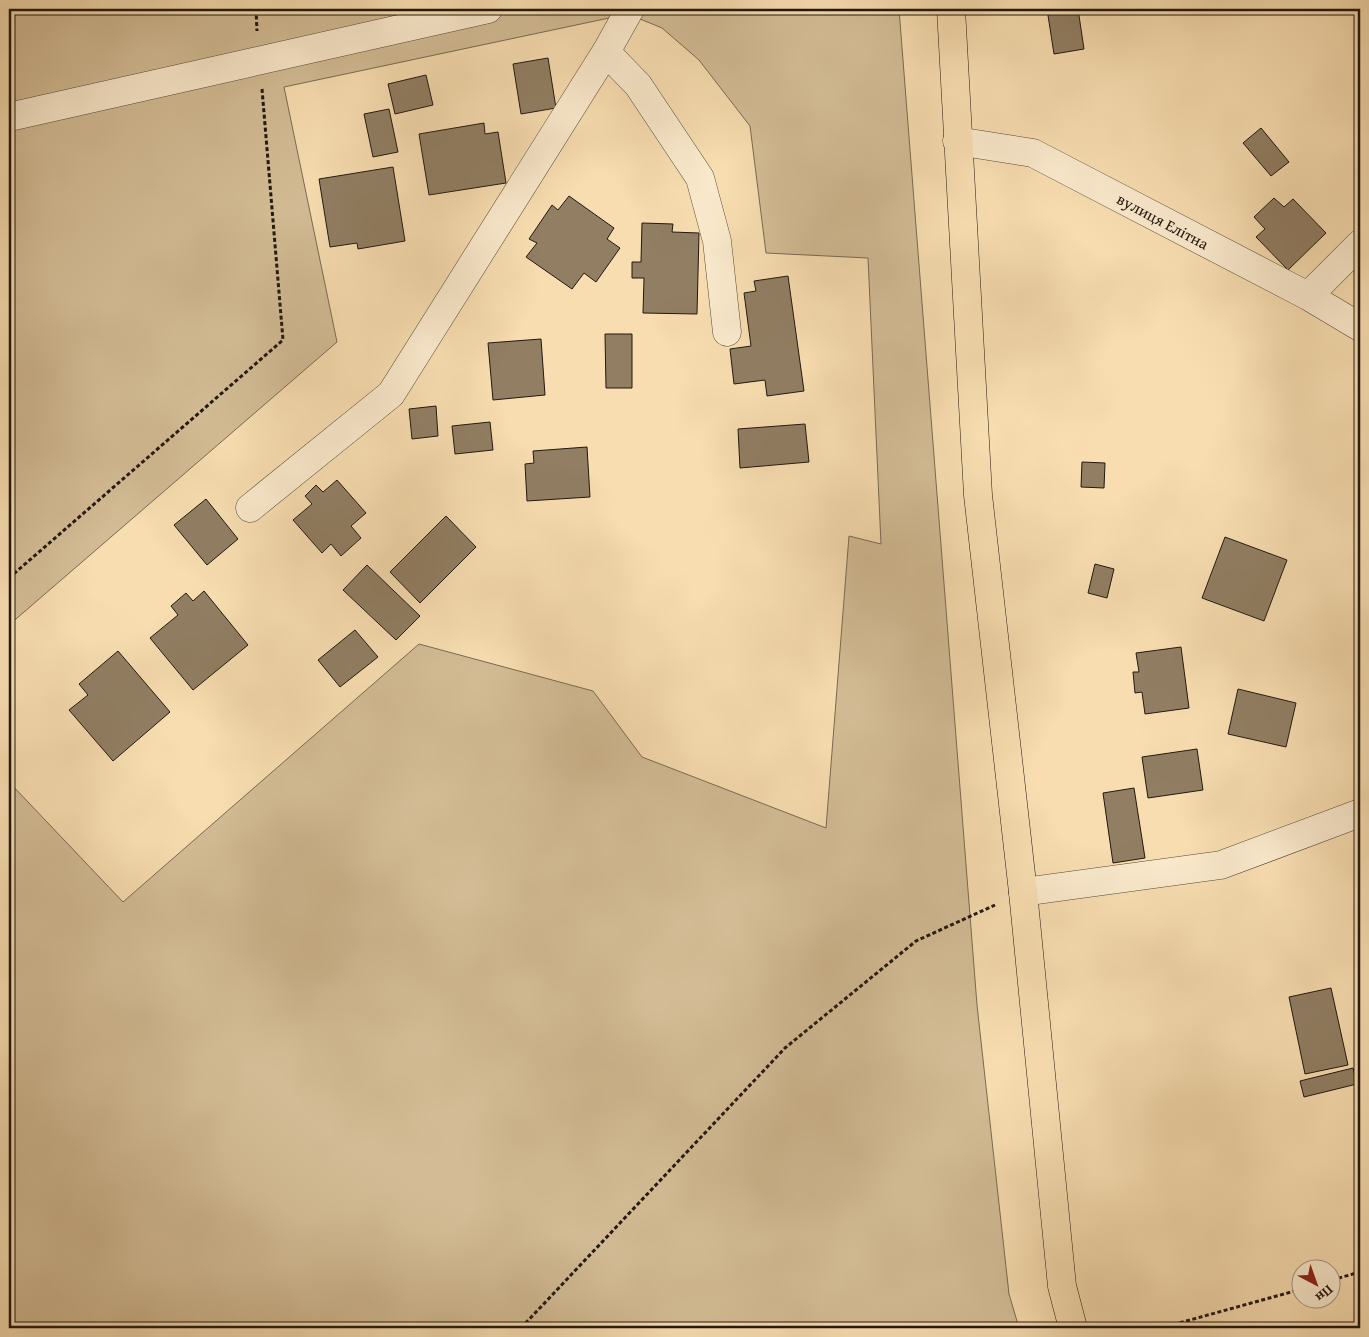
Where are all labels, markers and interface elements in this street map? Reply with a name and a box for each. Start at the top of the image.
street label: вулиця Елітна [1113,187,1214,255]
north arrow [1292,1260,1342,1310]
text: Пн [1311,1280,1338,1308]

